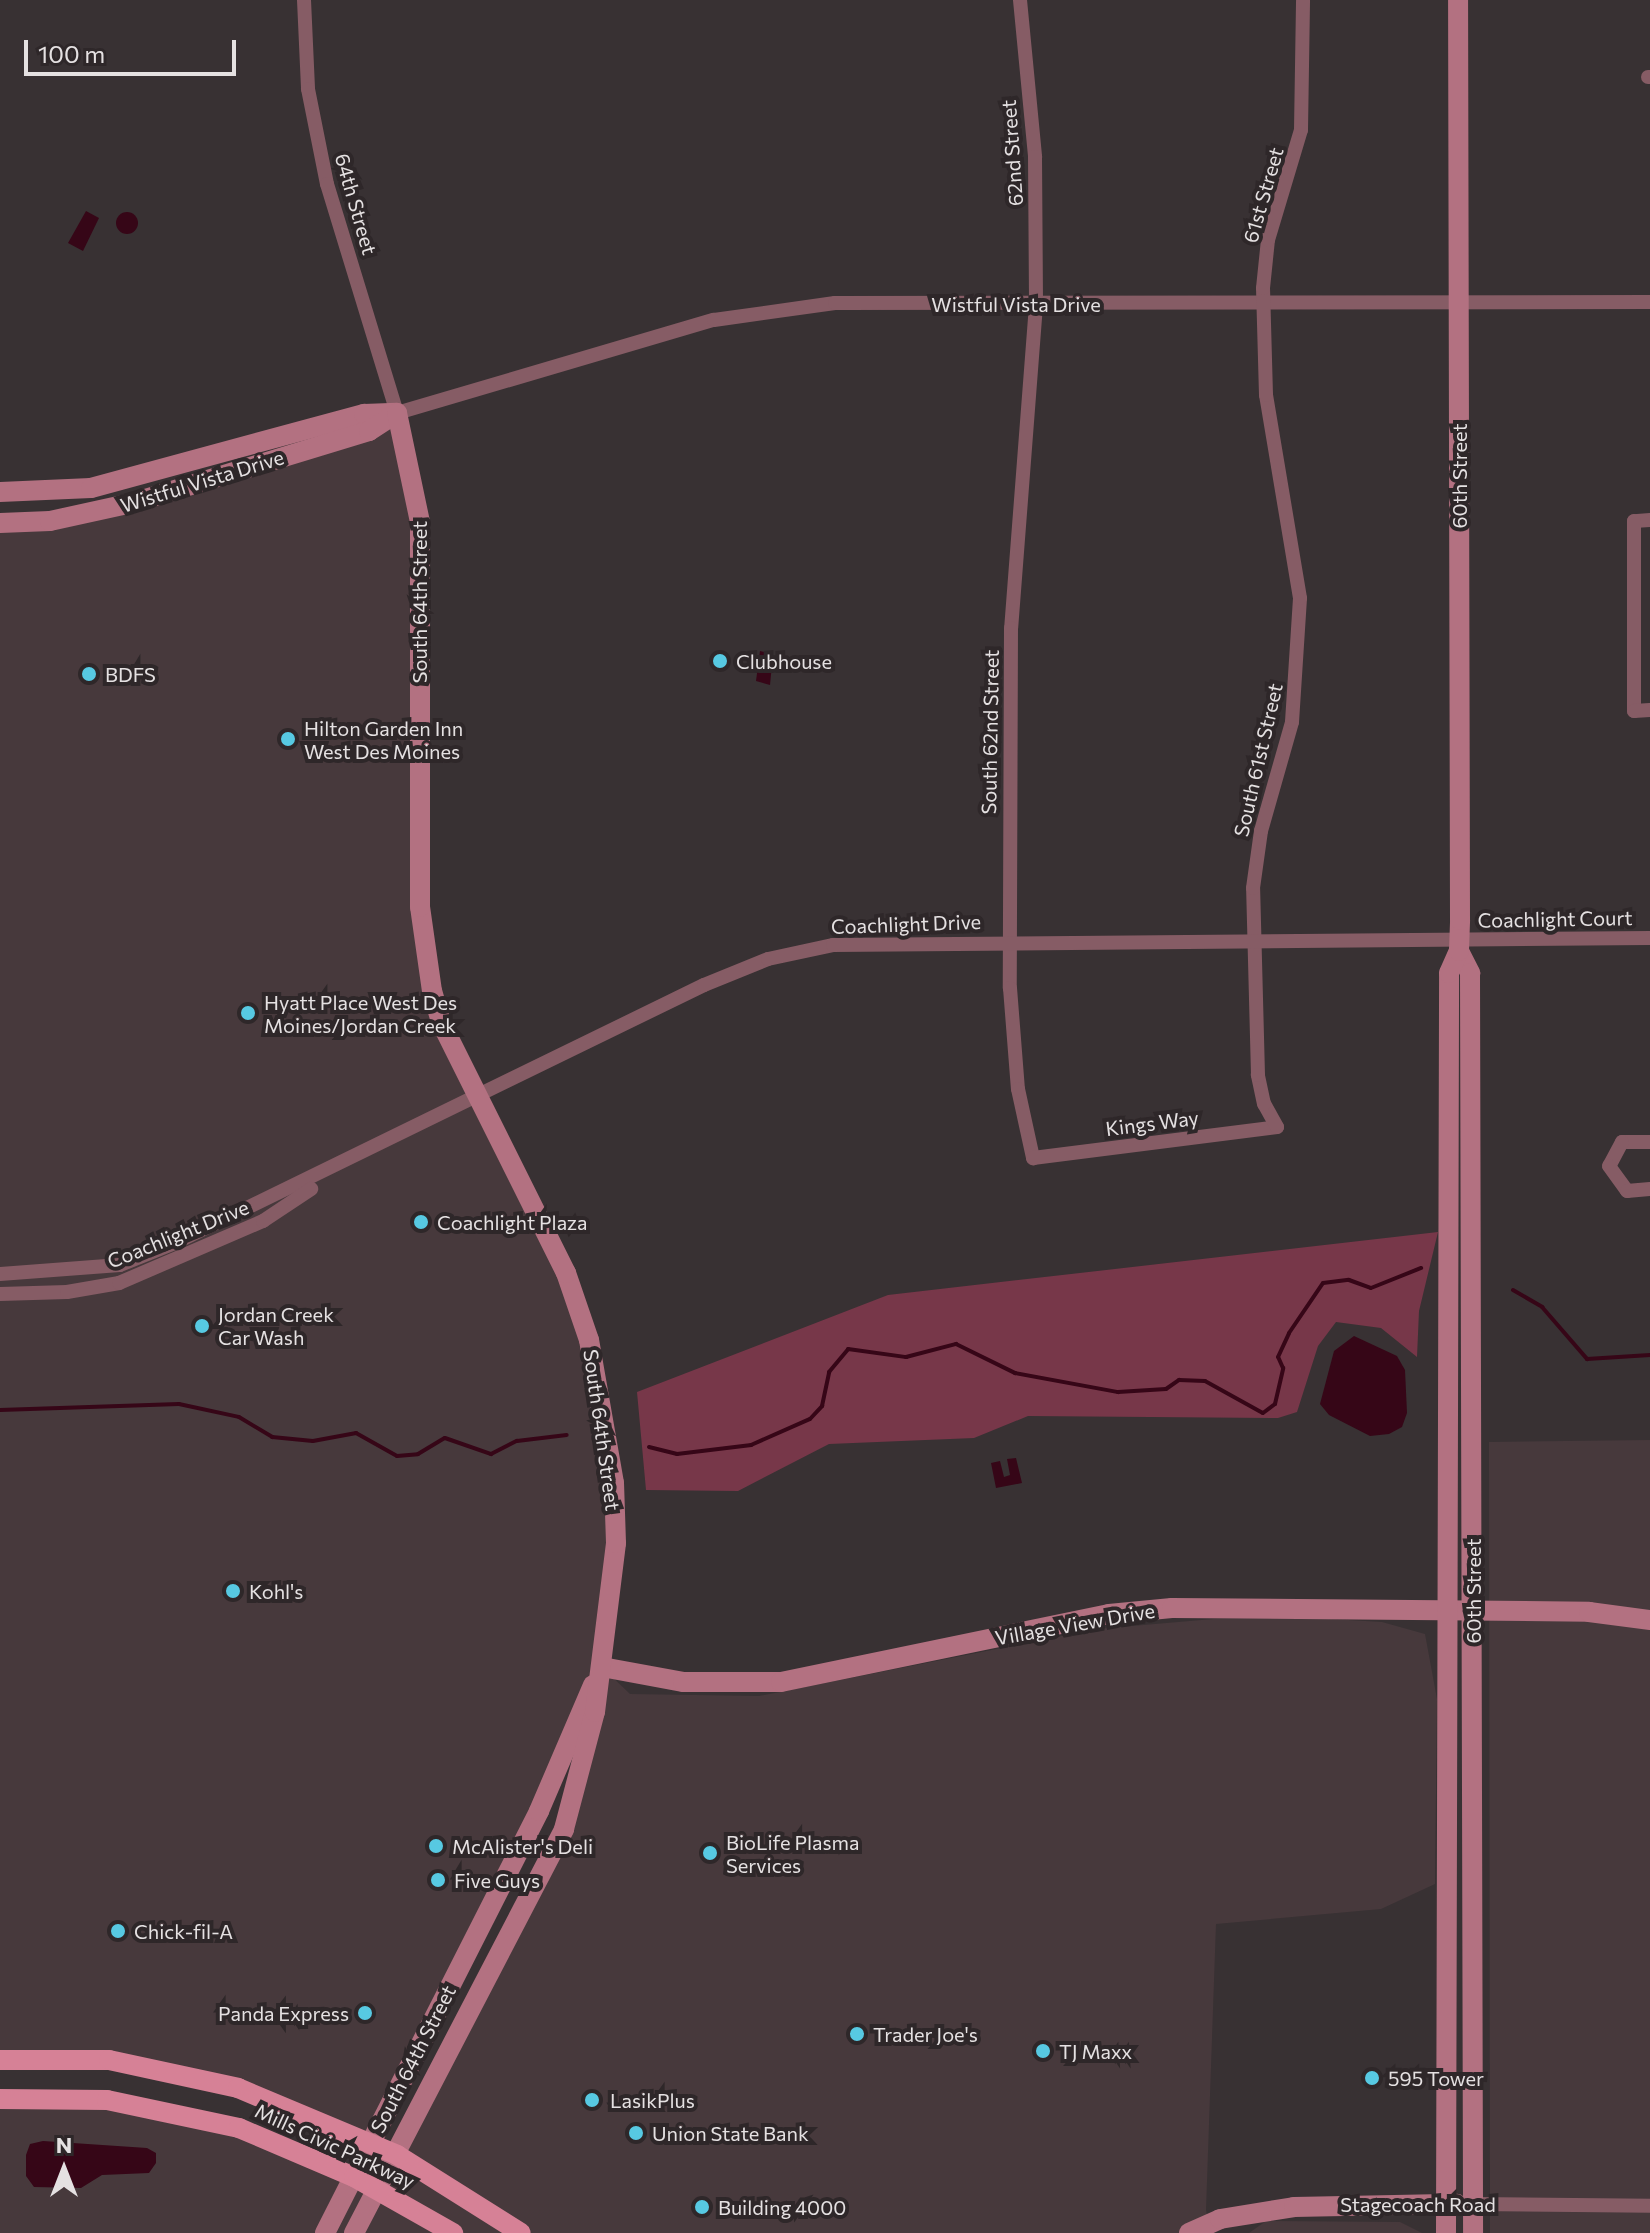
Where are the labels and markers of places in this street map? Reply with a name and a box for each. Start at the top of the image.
place label: Clubhouse [736,649,832,673]
marker: Clubhouse [711,652,729,670]
place label: BDFS [105,662,156,686]
marker: BDFS [80,665,98,683]
place label: Hilton Garden Inn West Des Moines [304,716,463,763]
marker: Hilton Garden Inn West Des Moines [279,730,297,748]
place label: Hyatt Place West Des Moines/Jordan Creek [264,990,457,1037]
marker: Hyatt Place West Des Moines/Jordan Creek [239,1004,257,1022]
place label: Coachlight Plaza [437,1210,587,1234]
marker: Coachlight Plaza [412,1213,430,1231]
place label: Jordan Creek Car Wash [218,1302,334,1349]
marker: Jordan Creek Car Wash [193,1317,211,1335]
place label: Kohl's [249,1579,303,1603]
marker: Kohl's [224,1582,242,1600]
place label: BioLife Plasma Services [726,1830,859,1877]
place label: McAlister's Deli [452,1834,593,1858]
marker: McAlister's Deli [427,1837,445,1855]
marker: BioLife Plasma Services [701,1844,719,1862]
place label: Five Guys [454,1868,540,1892]
marker: Five Guys [429,1871,447,1889]
place label: Chick-fil-A [134,1919,233,1943]
marker: Chick-fil-A [109,1922,127,1940]
place label: Panda Express [218,2001,349,2025]
marker: Panda Express [356,2004,374,2022]
place label: Trader Joe's [873,2022,978,2046]
marker: Trader Joe's [848,2025,866,2043]
place label: TJ Maxx [1059,2039,1132,2063]
marker: TJ Maxx [1034,2042,1052,2060]
place label: 595 Tower [1388,2066,1484,2090]
marker: 595 Tower [1363,2069,1381,2087]
place label: LasikPlus [610,2088,695,2112]
marker: LasikPlus [581,2089,603,2111]
place label: Union State Bank [652,2121,809,2145]
marker: Union State Bank [627,2124,645,2142]
place label: Building 4000 [718,2195,846,2219]
marker: Building 4000 [693,2198,711,2216]

